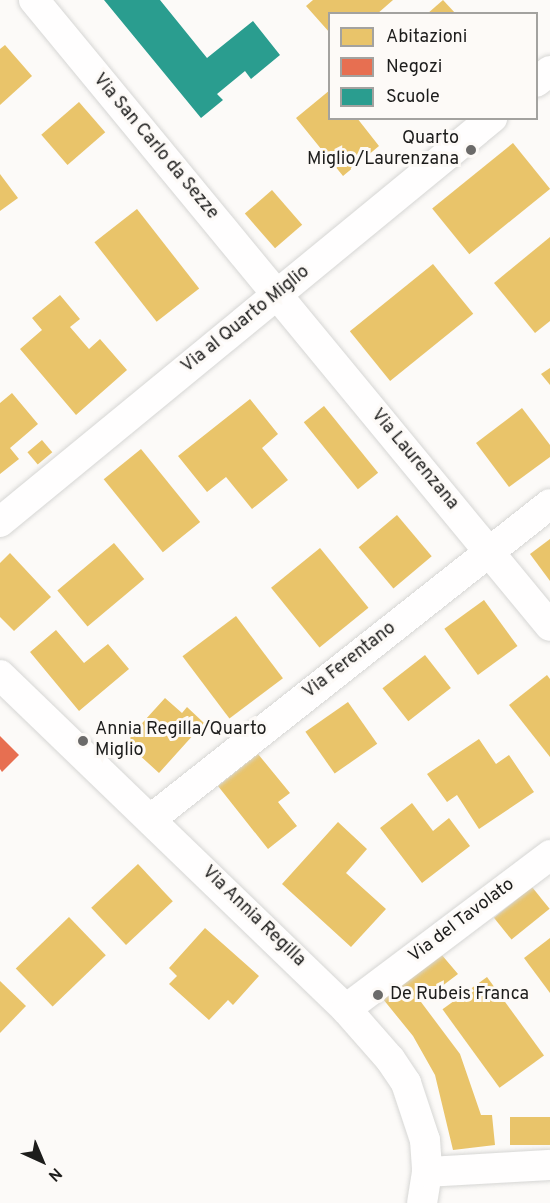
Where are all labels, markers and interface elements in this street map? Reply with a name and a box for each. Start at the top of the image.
legend [328,12,538,120]
text: Abitazioni [386,26,467,49]
text: Negozi [386,56,442,79]
street label: Via San Carlo da Sezze [88,70,222,224]
text: Scuole [386,86,440,109]
place label: Quarto Miglio/Laurenzana [307,129,459,172]
marker: Quarto Miglio/Laurenzana [464,143,478,157]
street label: Via al Quarto Miglio [178,262,314,378]
street label: Via Laurenzana [366,405,462,515]
street label: Via Ferentano [299,618,401,704]
place label: Annia Regilla/Quarto Miglio [95,720,267,762]
marker: Annia Regilla/Quarto Miglio [76,734,90,748]
street label: Via Annia Regilla [197,862,309,972]
street label: Via del Tavolato [405,874,519,968]
place label: De Rubeis Franca [390,984,529,1006]
marker: De Rubeis Franca [371,988,385,1002]
north arrow [12,1131,72,1191]
text: N [43,1163,66,1185]

